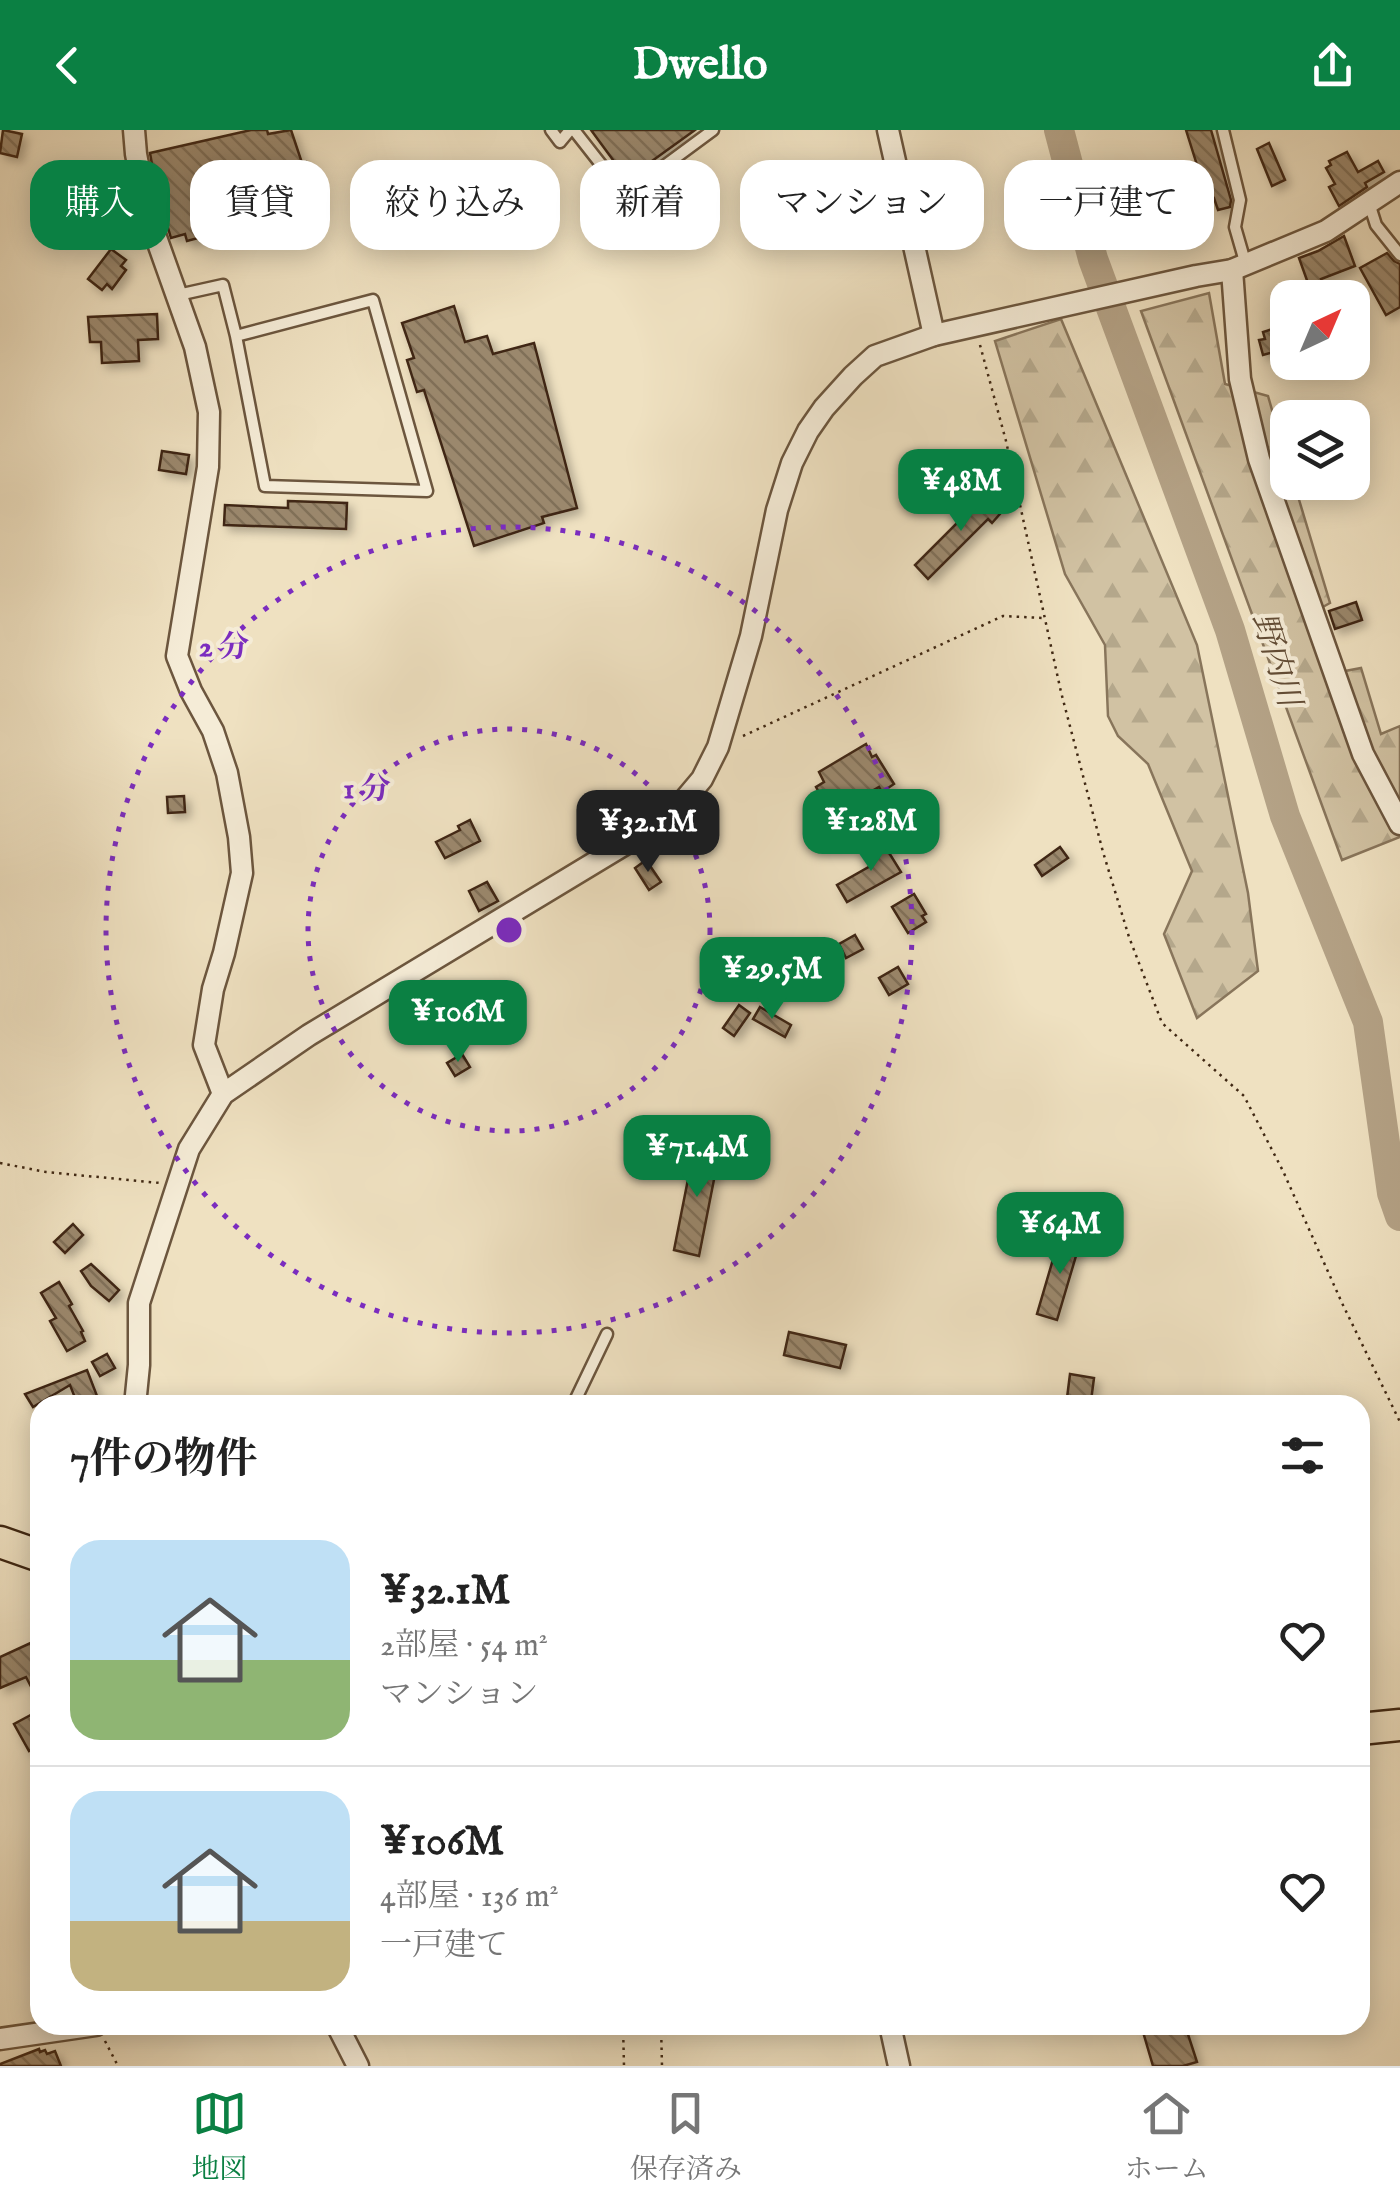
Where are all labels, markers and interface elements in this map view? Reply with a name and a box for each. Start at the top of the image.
text: Dwello [633,37,767,94]
icon: back [40,38,95,93]
icon: share [1305,38,1360,93]
chip: 購入 [30,160,170,250]
chip: 賃貸 [190,160,330,250]
chip: 絞り込み [350,160,560,250]
chip: 新着 [580,160,720,250]
chip: マンション [740,160,984,250]
chip: 一戸建て [1004,160,1214,250]
north arrow [1270,280,1370,380]
map controls [1270,280,1370,500]
button: layers [1270,400,1370,500]
pin: ¥48M [902,449,1020,534]
text: ¥48M [920,461,1002,502]
water label: 野内川 [1241,608,1310,715]
text: 2 分 [199,629,249,667]
text: 1 分 [343,771,391,809]
pin: ¥128M [801,789,941,874]
pin: ¥32.1M [567,790,729,875]
text: ¥128M [825,801,917,842]
text: ¥32.1M [598,802,698,843]
centre of rings [491,912,527,948]
pin: ¥29.5M [691,937,853,1022]
text: ¥29.5M [722,949,822,990]
pin: ¥106M [388,980,528,1065]
text: ¥106M [411,992,505,1033]
pin: ¥71.4M [616,1115,778,1200]
text: ¥71.4M [645,1127,749,1168]
pin: ¥64M [1001,1192,1119,1277]
text: ¥64M [1019,1204,1101,1245]
icon: filters [1275,1428,1330,1483]
text: 7件の物件 [70,1434,258,1487]
text: ¥32.1M [380,1565,510,1618]
icon: home [150,1580,270,1700]
icon: heart [1275,1613,1330,1668]
text: 2部屋 · 54 m² [380,1626,548,1667]
text: マンション [380,1675,539,1716]
text: ¥106M [380,1816,504,1869]
icon: home [150,1831,270,1951]
icon: heart [1275,1864,1330,1919]
text: 4部屋 · 136 m² [380,1877,559,1918]
text: 一戸建て [380,1926,508,1967]
tab: 地図 [191,2086,247,2188]
tab: 保存済み [630,2086,742,2188]
tab: ホーム [1125,2086,1209,2188]

